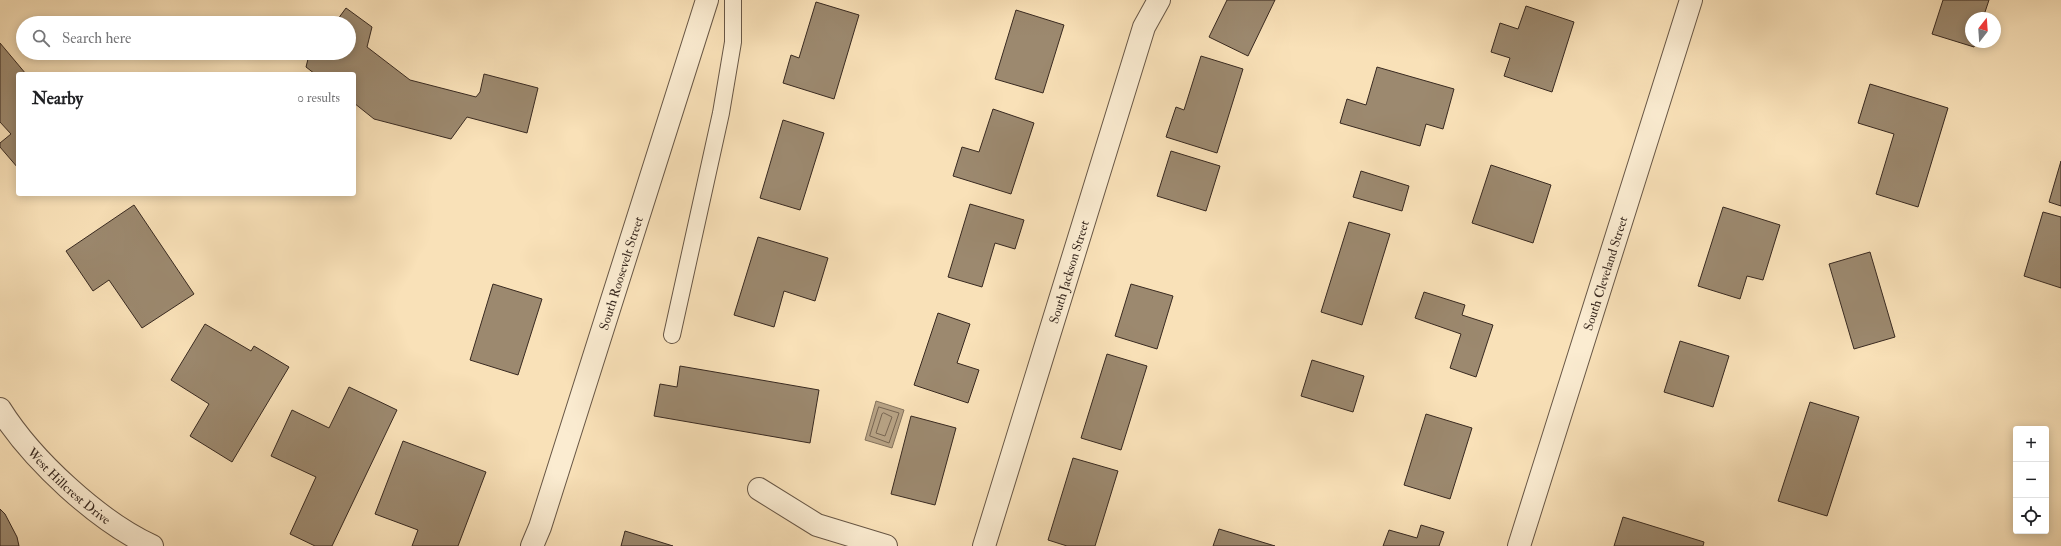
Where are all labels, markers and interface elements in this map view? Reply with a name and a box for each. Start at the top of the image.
north arrow [1965,12,2001,48]
search box [16,16,356,60]
icon: search [30,27,52,49]
text: Search here [62,29,131,48]
text: Nearby [32,88,83,109]
text: 0 results [297,90,340,106]
street label: South Cleveland Street [1580,214,1631,333]
street label: South Roosevelt Street [596,215,647,332]
street label: South Jackson Street [1046,218,1093,326]
map controls [2013,426,2049,534]
button: + [2013,426,2049,462]
street label: West Hillcrest Drive [23,444,114,528]
button: − [2013,462,2049,498]
button: locate [2013,498,2049,534]

